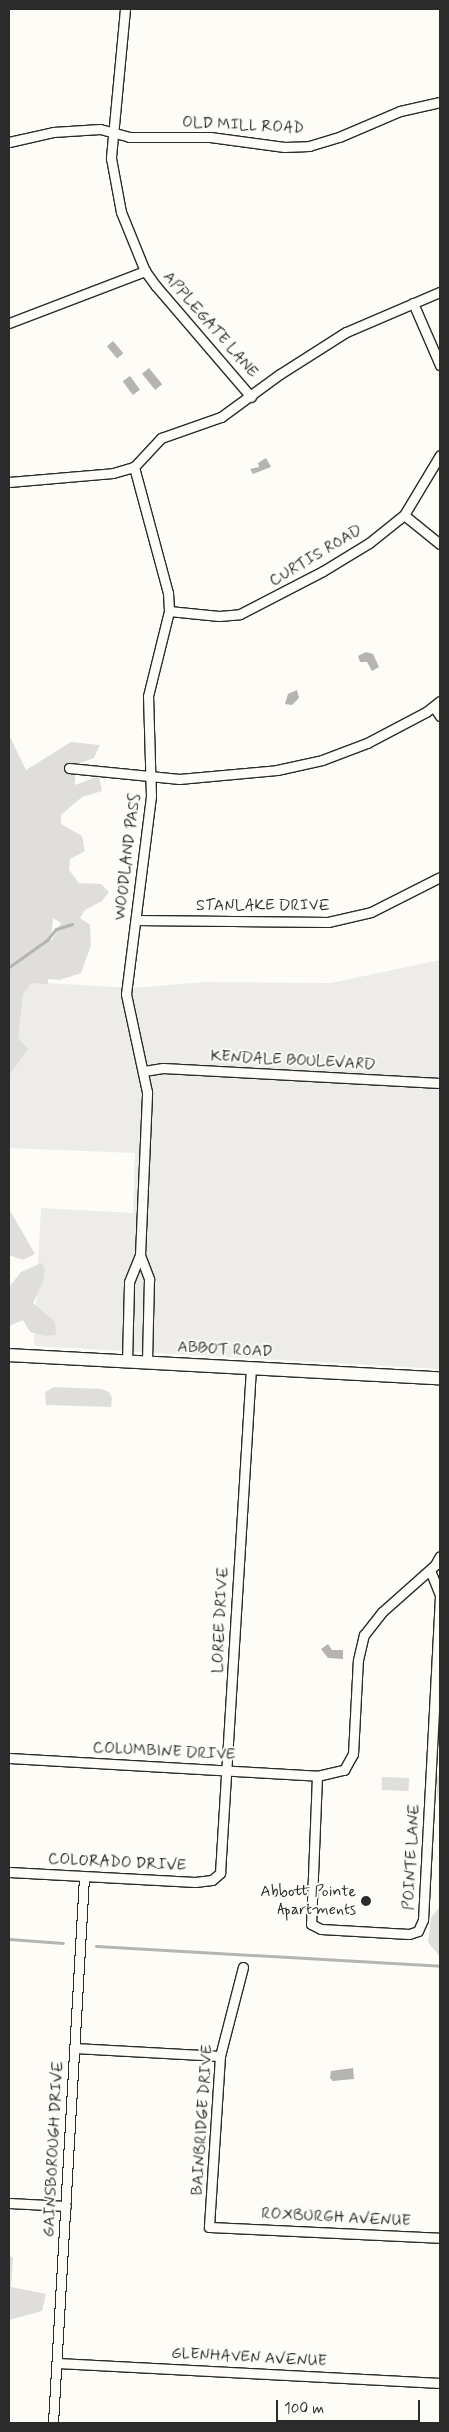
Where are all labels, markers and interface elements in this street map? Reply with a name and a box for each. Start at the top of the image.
street label: OLD MILL ROAD [182,113,304,139]
street label: APPLEGATE LANE [158,267,262,383]
street label: CURTIS ROAD [266,521,366,591]
street label: WOODLAND PASS [111,793,145,921]
street label: STANLAKE DRIVE [196,896,330,916]
street label: KENDALE BOULEVARD [210,1047,376,1075]
street label: ABBOT ROAD [177,1338,273,1362]
street label: LOREE DRIVE [209,1566,233,1674]
street label: COLUMBINE DRIVE [91,1739,237,1765]
street label: POINTE LANE [400,1803,424,1911]
street label: COLORADO DRIVE [47,1850,187,1876]
place label: Abbott Pointe Apartments [260,1882,356,1920]
marker: Abbott Pointe Apartments [360,1895,372,1907]
street label: BAINBRIDGE DRIVE [188,2043,218,2197]
street label: GAINSBOROUGH DRIVE [40,2060,68,2238]
street label: ROXBURGH AVENUE [261,2205,411,2231]
street label: GLENHAVEN AVENUE [171,2344,327,2372]
scale bar [279,2390,423,2422]
text: 100 m [284,2399,324,2419]

